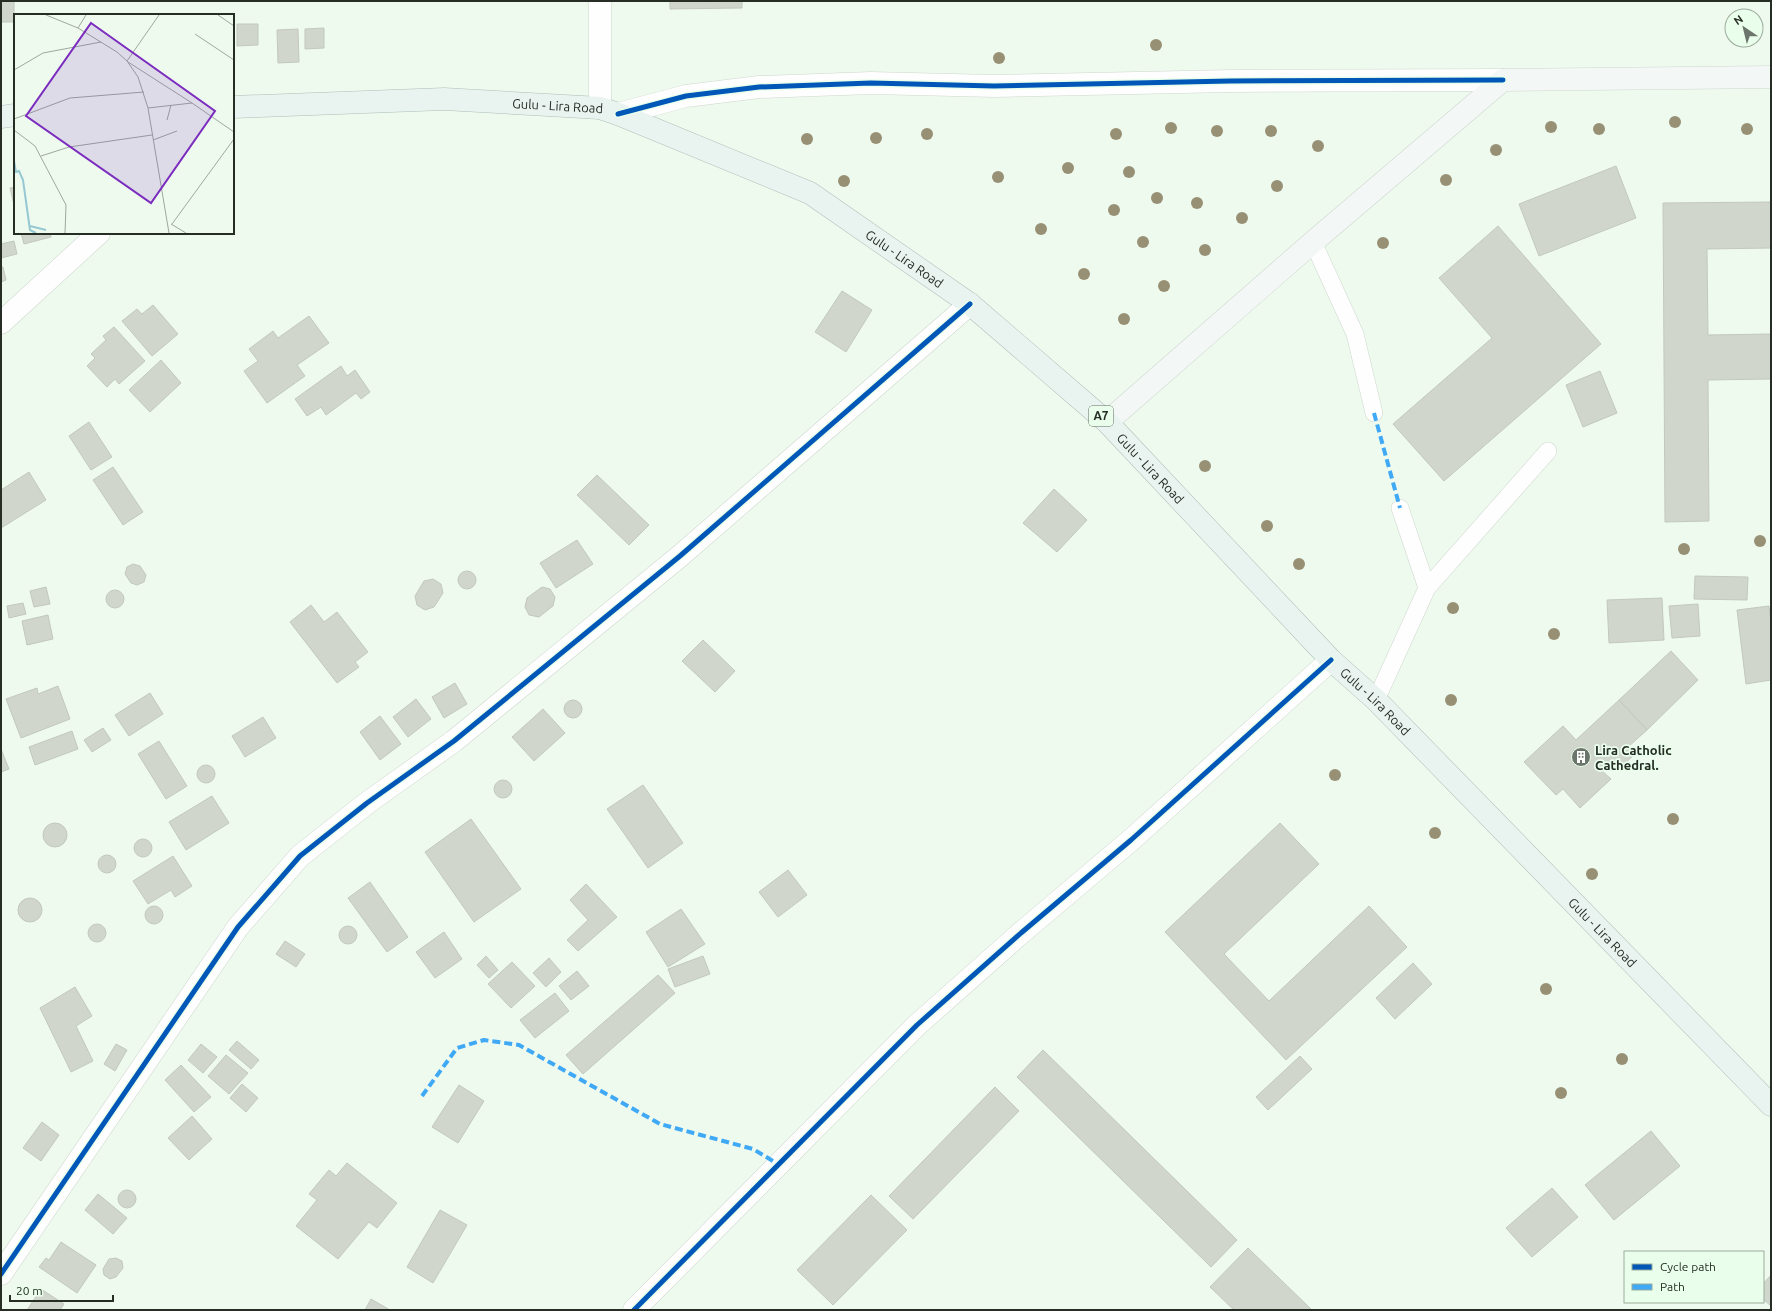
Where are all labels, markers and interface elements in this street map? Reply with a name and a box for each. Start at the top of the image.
north arrow [1724,8,1764,48]
text: N [1731,13,1745,27]
inset map [14,14,234,234]
street label: Gulu - Lira Road [512,96,603,115]
street label: Gulu - Lira Road [863,227,946,290]
road number: A7 [1089,406,1113,426]
street label: Gulu - Lira Road [1114,430,1187,506]
street label: Gulu - Lira Road [1338,665,1413,738]
place label: Lira Catholic Cathedral. [1595,743,1672,772]
building icon: Lira Catholic Cathedral. [1570,746,1592,768]
street label: Gulu - Lira Road [1566,895,1639,970]
legend [1624,1251,1764,1303]
text: Cycle path [1660,1260,1716,1273]
scale bar [10,1277,113,1303]
text: Path [1660,1280,1685,1293]
text: 20 m [16,1284,43,1297]

